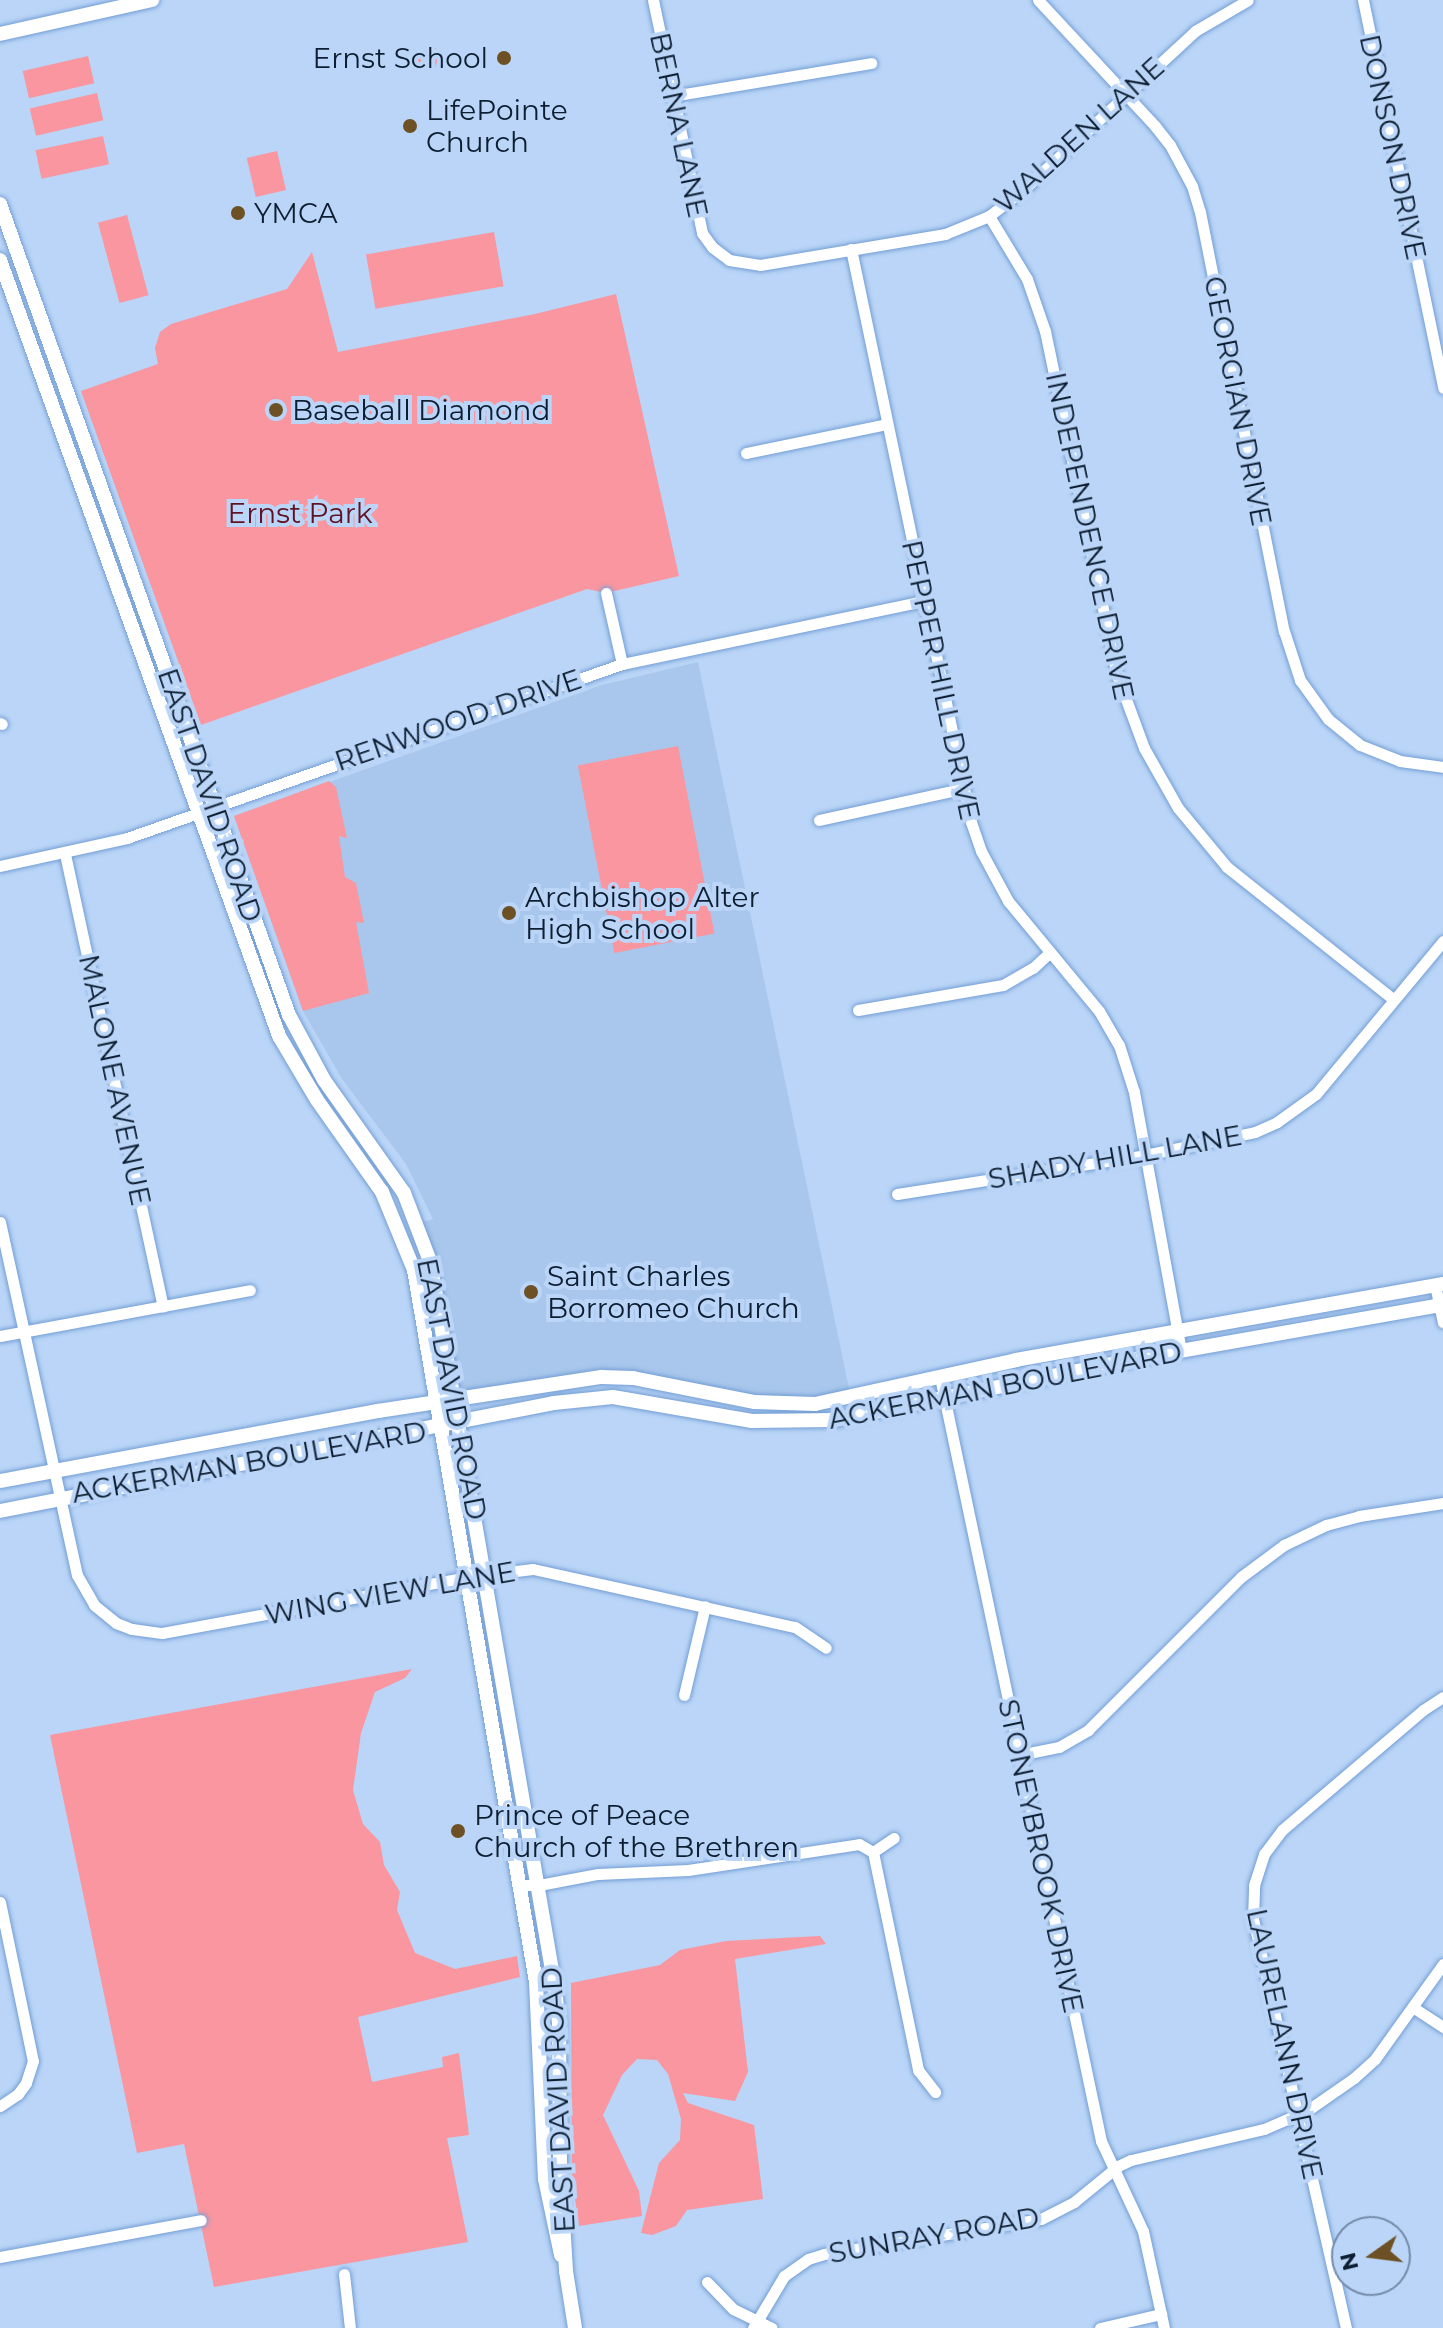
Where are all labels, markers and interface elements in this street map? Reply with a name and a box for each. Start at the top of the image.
street label: BERNA LANE [643,29,715,221]
street label: DONSON DRIVE [1353,31,1433,263]
place label: Ernst School [313,41,488,75]
marker: Ernst School [495,49,513,67]
street label: WALDEN LANE [987,50,1171,220]
place label: LifePointe Church [426,93,568,159]
marker: LifePointe Church [401,117,419,135]
place label: YMCA [254,196,338,230]
marker: YMCA [229,204,247,222]
street label: GEORGIAN DRIVE [1197,273,1279,529]
street label: INDEPENDENCE DRIVE [1039,369,1141,703]
place label: Baseball Diamond [292,393,550,427]
marker: Baseball Diamond [267,401,285,419]
park label: Ernst Park [228,496,372,530]
street label: PEPPER HILL DRIVE [895,537,987,823]
street label: RENWOOD DRIVE [330,662,586,778]
street label: EAST DAVID ROAD [151,664,269,926]
place label: Archbishop Alter High School [525,880,760,946]
marker: Archbishop Alter High School [500,904,518,922]
street label: MALONE AVENUE [72,951,158,1209]
street label: SHADY HILL LANE [986,1118,1244,1196]
street label: EAST DAVID ROAD [410,1255,494,1523]
place label: Saint Charles Borromeo Church [547,1259,800,1325]
marker: Saint Charles Borromeo Church [522,1283,540,1301]
street label: ACKERMAN BOULEVARD [826,1334,1184,1436]
street label: ACKERMAN BOULEVARD [69,1414,429,1510]
street label: WING VIEW LANE [262,1554,518,1632]
street label: STONEYBROOK DRIVE [991,1696,1091,2016]
place label: Prince of Peace Church of the Brethren [474,1798,799,1864]
marker: Prince of Peace Church of the Brethren [449,1822,467,1840]
street label: LAURELANN DRIVE [1240,1906,1330,2182]
street label: EAST DAVID ROAD [534,1966,582,2234]
street label: SUNRAY ROAD [826,2200,1042,2270]
north arrow [1331,2216,1411,2296]
text: N [1334,2250,1364,2273]

